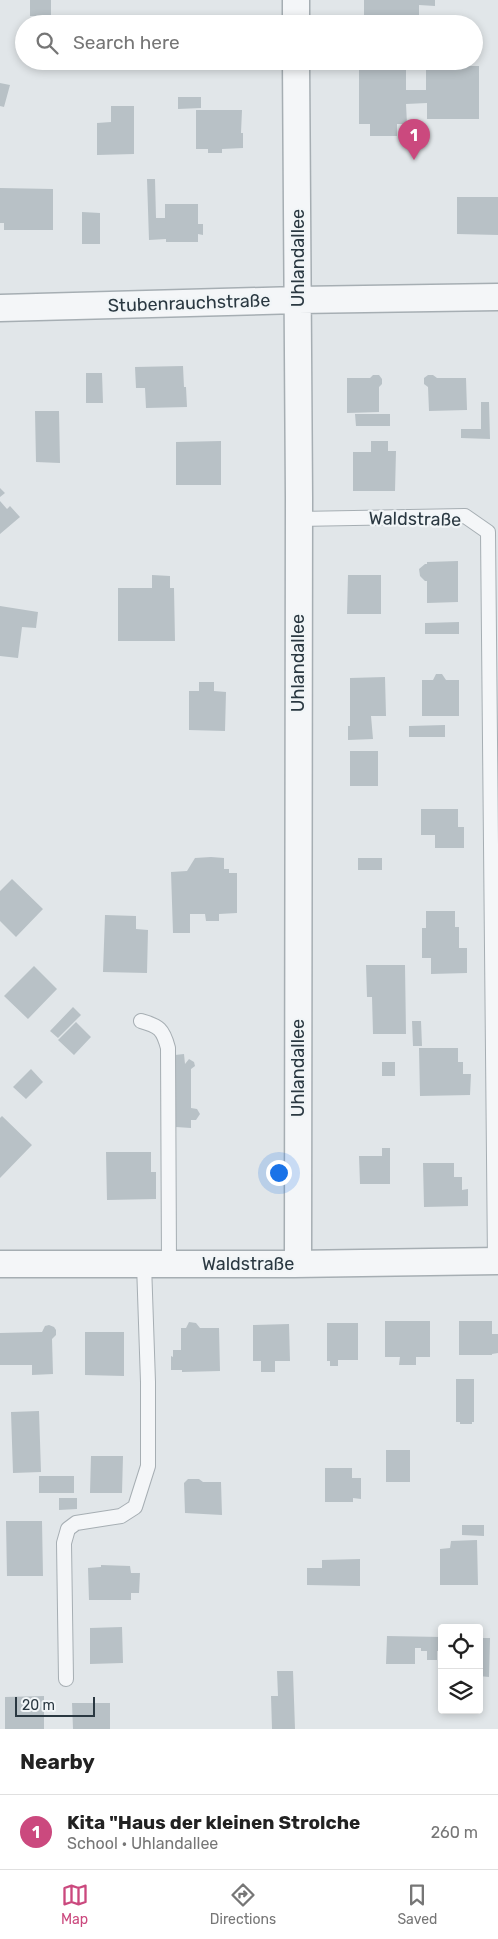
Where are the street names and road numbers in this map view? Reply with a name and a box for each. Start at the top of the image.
street label: Uhlandallee [287,209,309,307]
street label: Stubenrauchstraße [107,289,271,317]
street label: Waldstraße [369,507,461,531]
street label: Uhlandallee [287,614,309,712]
street label: Uhlandallee [287,1019,309,1117]
street label: Waldstraße [202,1253,294,1275]

